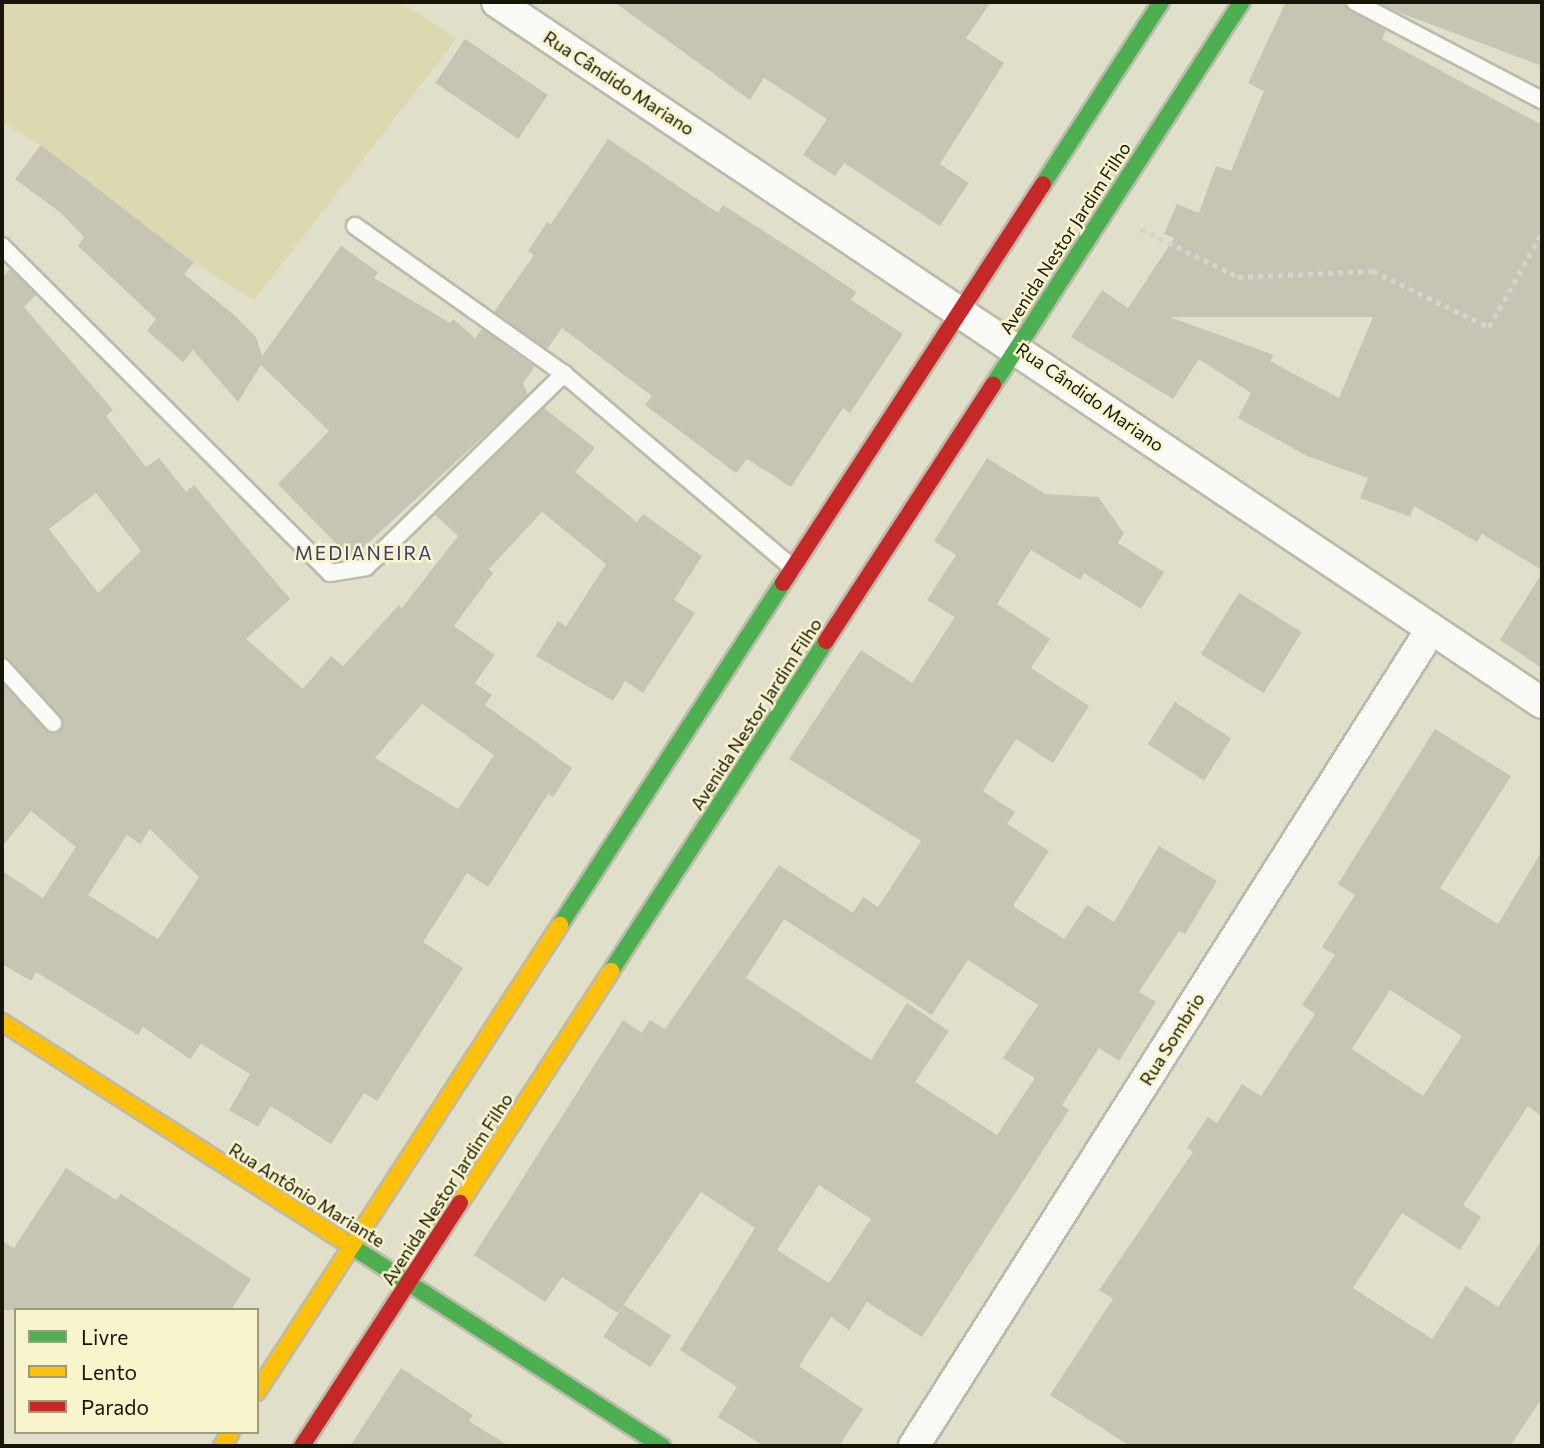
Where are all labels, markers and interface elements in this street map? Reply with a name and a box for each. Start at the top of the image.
street label: Rua Cândido Mariano [540,26,698,140]
street label: Avenida Nestor Jardim Filho [995,138,1135,338]
street label: Rua Cândido Mariano [1012,338,1168,456]
district label: MEDIANEIRA [296,542,432,564]
street label: Avenida Nestor Jardim Filho [686,614,826,814]
street label: Rua Sombrio [1135,989,1209,1089]
street label: Avenida Nestor Jardim Filho [377,1089,517,1289]
street label: Rua Antônio Mariante [225,1138,389,1252]
legend [14,1308,259,1434]
text: Livre [81,1324,128,1349]
text: Lento [81,1359,137,1384]
text: Parado [81,1394,149,1419]

